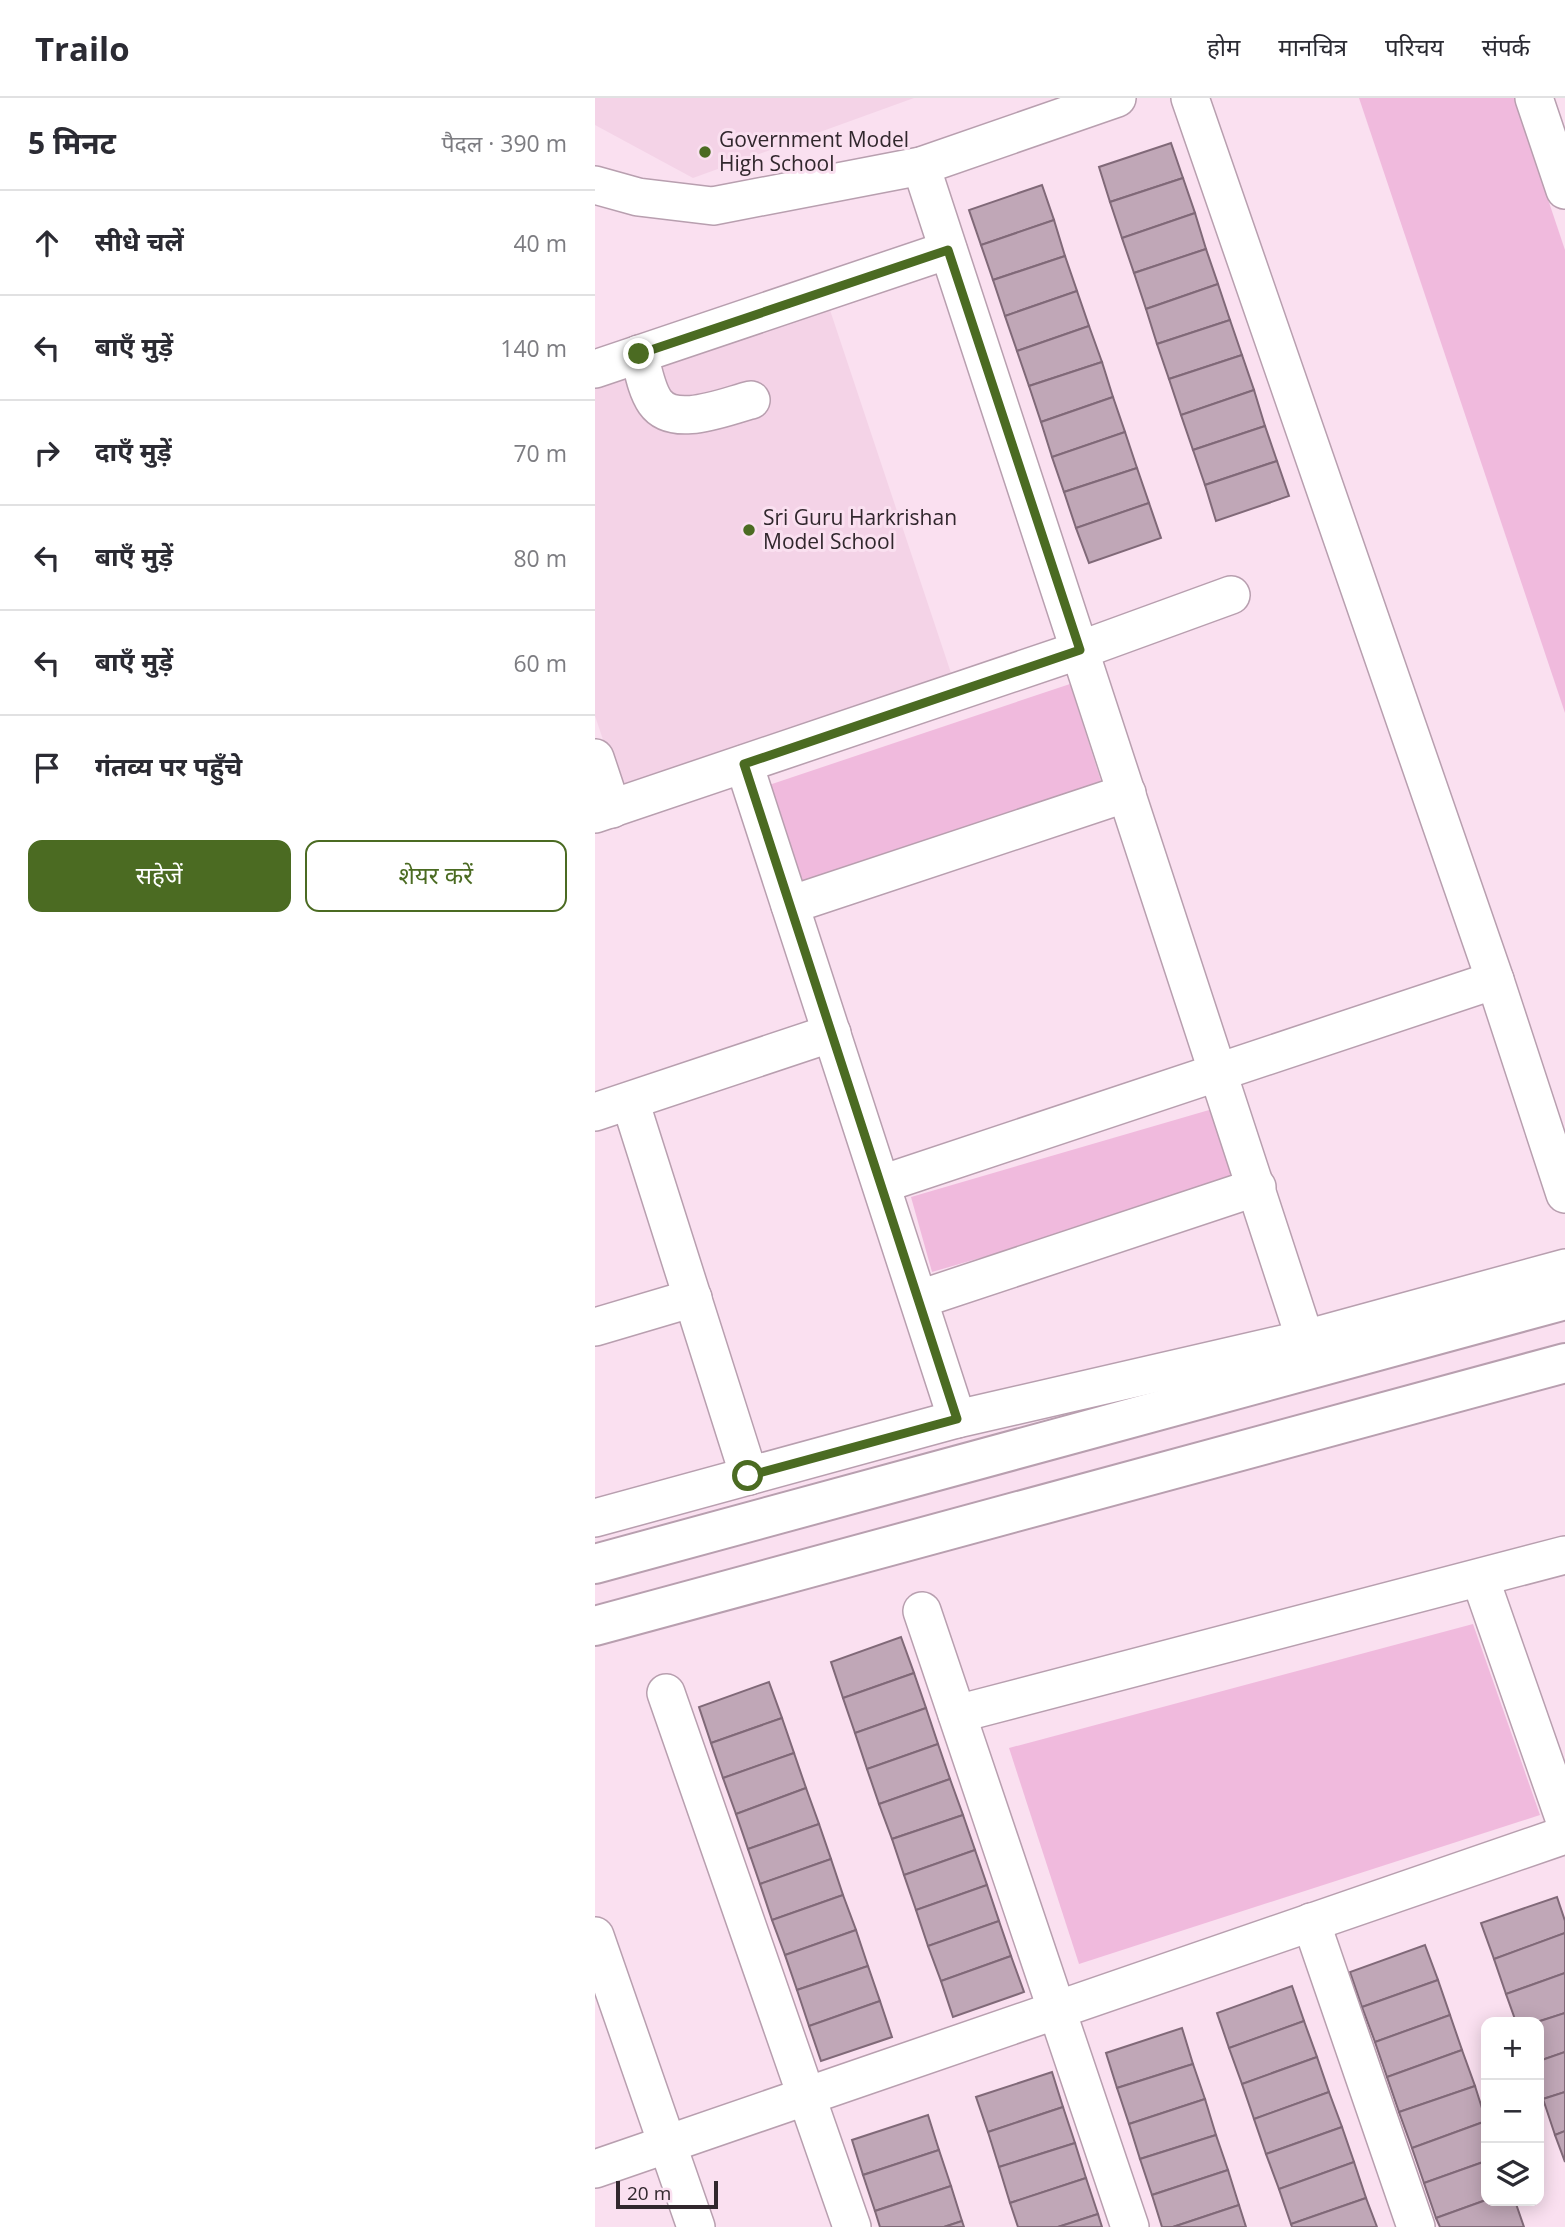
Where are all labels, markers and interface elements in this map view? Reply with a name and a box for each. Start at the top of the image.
text: Trailo [35,26,130,71]
text: होम [1207,30,1240,63]
text: मानचित्र [1278,30,1347,63]
text: परिचय [1385,30,1444,63]
text: संपर्क [1482,30,1530,63]
text: 5 मिनट [28,122,116,163]
place label: Government Model High School [719,125,909,177]
text: पैदल · 390 m [441,127,567,159]
marker: Government Model High School [697,144,713,160]
text: सीधे चलें [95,223,184,259]
icon: ahead [28,224,66,262]
text: 40 m [513,227,567,259]
text: बाएँ मुड़ें [95,328,173,364]
icon: left [28,329,66,367]
text: 140 m [500,332,567,364]
route end [623,338,654,369]
text: दाएँ मुड़ें [95,433,172,469]
icon: right [28,434,66,472]
text: 70 m [513,437,567,469]
place label: Sri Guru Harkrishan Model School [763,503,957,555]
marker: Sri Guru Harkrishan Model School [741,522,757,538]
text: बाएँ मुड़ें [95,538,173,574]
icon: left [28,539,66,577]
text: 80 m [513,542,567,574]
text: बाएँ मुड़ें [95,643,173,679]
icon: left [28,644,66,682]
text: 60 m [513,647,567,679]
text: गंतव्य पर पहुँचे [95,748,242,784]
icon: arrive [28,749,66,787]
button: सहेजें [28,840,291,912]
button: शेयर करें [305,840,567,912]
route start [732,1460,763,1491]
map controls [1481,2017,1544,2206]
button: + [1481,2017,1544,2080]
button: − [1481,2080,1544,2143]
button: layers [1481,2143,1544,2206]
scale bar [616,2178,717,2210]
text: 20 m [627,2180,671,2206]

